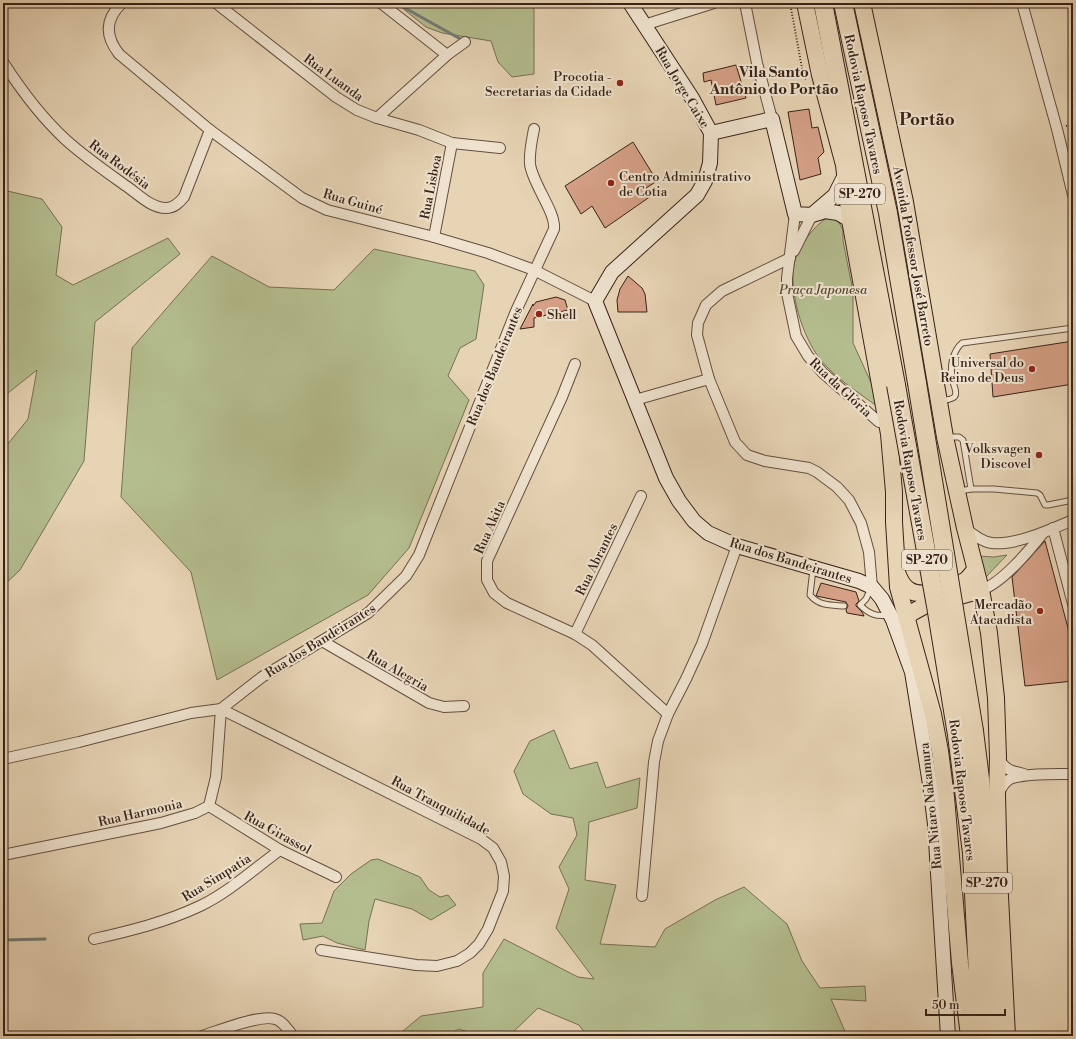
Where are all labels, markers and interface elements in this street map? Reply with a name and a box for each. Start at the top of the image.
street label: Rodovia Raposo Tavares [840,33,886,176]
street label: Rua Jorge Caixe [651,44,713,132]
street label: Rua Luanda [300,51,367,105]
district label: Vila Santo Antônio do Portão [708,63,839,99]
place label: Procotia - Secretarias da Cidade [485,69,612,100]
marker: Procotia - Secretarias da Cidade [615,78,625,88]
district label: Portão [899,109,955,131]
street label: Rua Rodésia [86,137,153,193]
street label: Rua Lisboa [417,153,445,221]
street label: Avenida Professor José Barreto [889,164,937,347]
place label: Centro Administrativo de Cotia [619,169,751,200]
marker: Centro Administrativo de Cotia [606,178,616,188]
road number: SP-270 [835,184,885,204]
street label: Rua Guiné [321,186,385,218]
park label: Praça Japonesa [778,282,868,298]
street label: Rua dos Bandeirantes [464,304,526,428]
place label: Shell [547,307,577,323]
marker: Shell [534,309,544,319]
street label: Rua da Glória [806,355,875,421]
place label: Universal do Reino de Deus [940,355,1024,386]
marker: Universal do Reino de Deus [1027,364,1037,374]
street label: Rodovia Raposo Tavares [890,399,930,542]
place label: Volksvagen Discovel [964,441,1031,472]
marker: Volksvagen Discovel [1034,450,1044,460]
street label: Rua Akita [471,498,509,557]
street label: Rua Abrantes [573,520,621,598]
street label: Rua dos Bandeirantes [728,535,854,587]
road number: SP-270 [902,550,952,570]
place label: Mercadão Atacadista [969,597,1032,628]
street label: Rua dos Bandeirantes [262,600,379,681]
marker: Mercadão Atacadista [1035,606,1045,616]
street label: Rua Alegria [364,647,432,695]
street label: Rodovia Raposo Tavares [945,718,979,862]
street label: Rua Nitaro Nakamura [916,741,946,870]
street label: Rua Tranquilidade [388,773,493,839]
street label: Rua Harmonia [97,795,184,830]
street label: Rua Girassol [241,808,314,858]
street label: Rua Simpatia [179,850,254,905]
road number: SP-270 [962,873,1012,893]
scale bar [926,991,1005,1017]
text: 50 m [932,998,960,1013]

